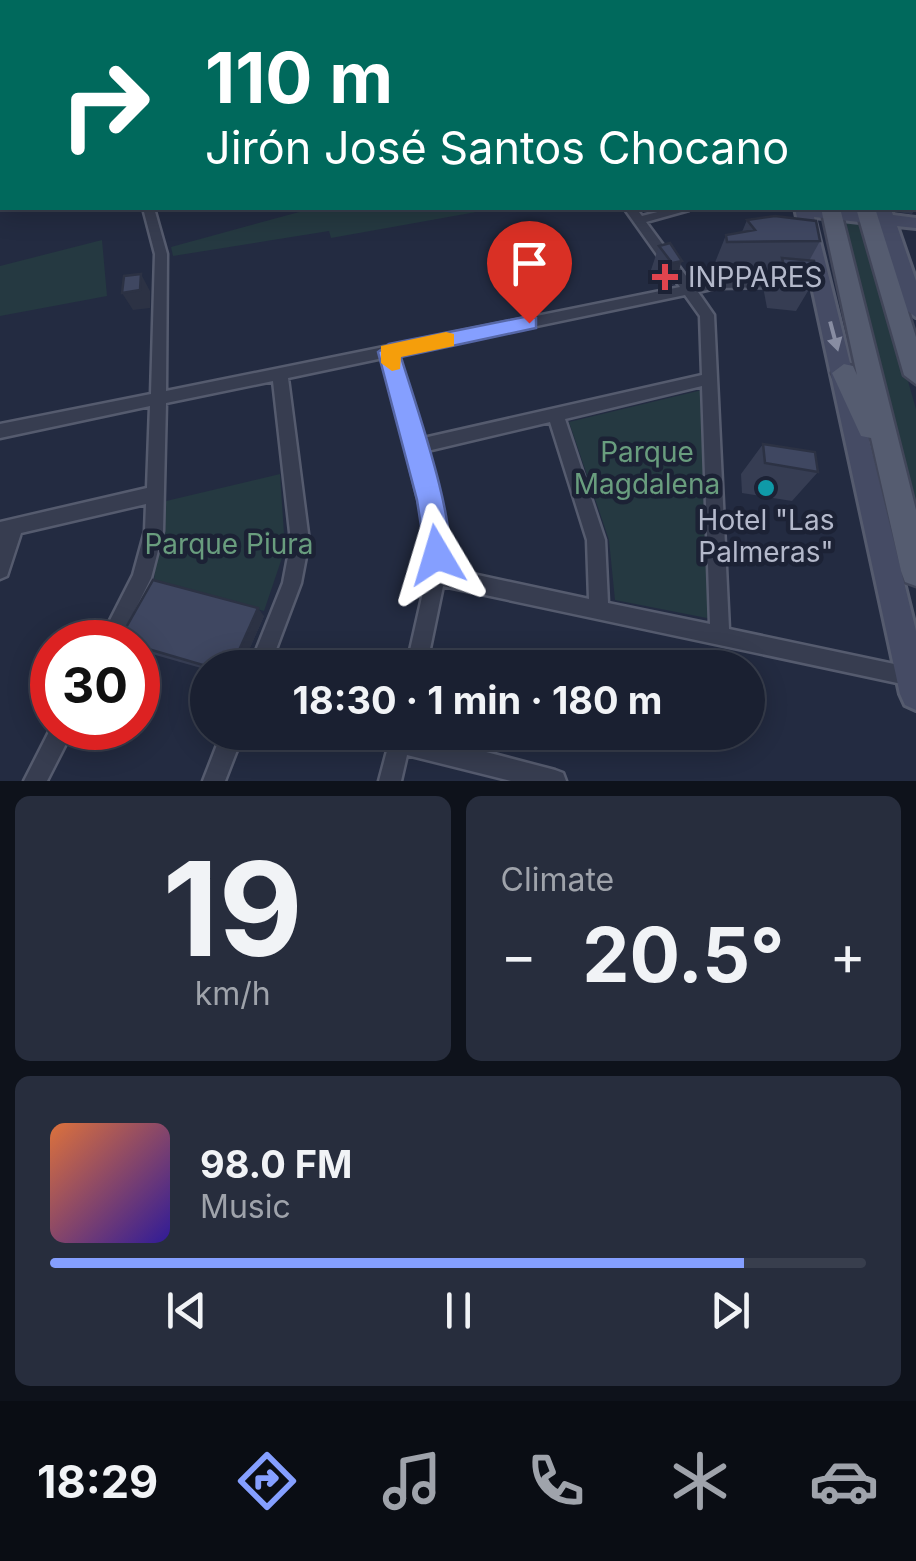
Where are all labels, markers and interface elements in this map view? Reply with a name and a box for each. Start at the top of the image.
text: 110 m [205,35,393,120]
icon: right [40,40,170,170]
text: Jirón José Santos Chocano [205,120,789,175]
pin [487,221,572,324]
icon: arrive [502,236,557,291]
place label: INPPARES [688,260,822,294]
marker: INPPARES [652,264,678,290]
one-way arrow [827,321,843,352]
park label: Parque Magdalena [574,435,720,501]
marker: Hotel "Las Palmeras" [755,477,777,499]
position arrow [385,503,489,607]
place label: Hotel "Las Palmeras" [698,503,834,569]
park label: Parque Piura [144,527,314,561]
speed limit sign: 30 [30,620,160,750]
text: 18:30 · 1 min · 180 m [293,677,662,723]
text: 19 [163,830,303,987]
text: Climate [501,860,614,899]
text: 20.5° [582,909,784,1000]
text: − [501,922,537,988]
text: + [830,922,866,988]
text: km/h [195,974,271,1013]
text: 98.0 FM [200,1141,353,1187]
text: Music [200,1187,291,1226]
icon: previous [159,1283,214,1338]
icon: pause [431,1283,486,1338]
icon: next [703,1283,758,1338]
icon: directions [232,1446,302,1516]
icon: music [377,1446,447,1516]
icon: phone [521,1446,591,1516]
icon: climate [665,1446,735,1516]
icon: car [809,1446,879,1516]
text: 18:29 [37,1454,158,1509]

